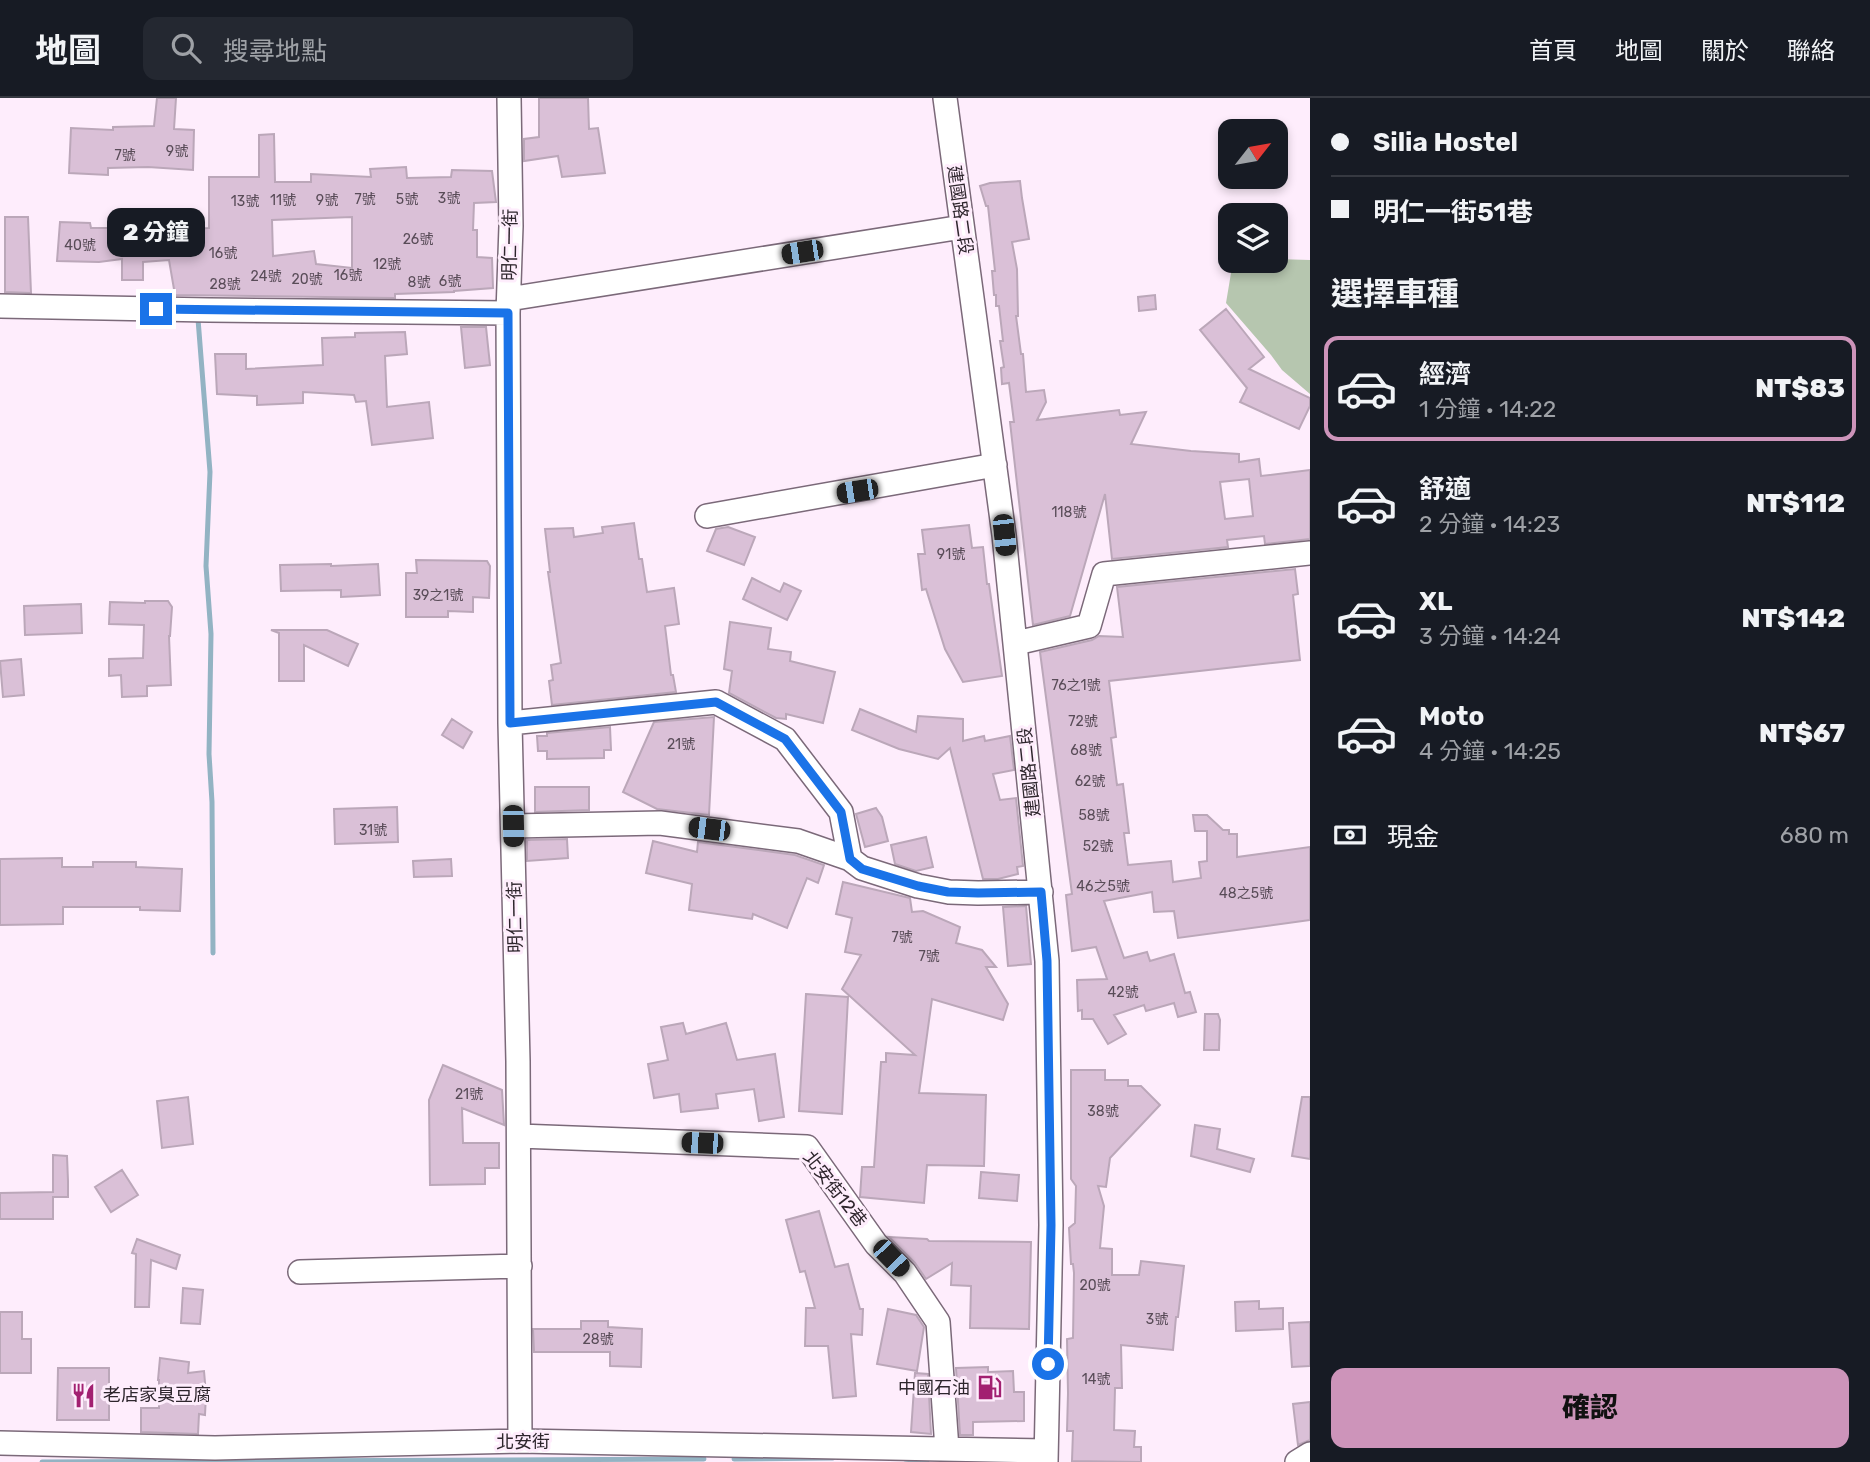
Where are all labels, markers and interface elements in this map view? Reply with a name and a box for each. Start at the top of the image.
search box [143,17,633,80]
icon: search [167,29,205,67]
text: 地圖 [35,31,101,70]
text: 搜尋地點 [223,36,327,67]
text: 首頁 [1529,37,1577,65]
text: 地圖 [1615,37,1663,65]
text: 關於 [1701,37,1749,65]
text: 聯絡 [1787,37,1835,65]
north arrow [1218,119,1288,189]
map controls [1218,119,1288,273]
text: Silia Hostel [1373,127,1518,158]
house number: 9號 [166,143,188,160]
house number: 7號 [114,147,136,164]
street label: 建國路二段 [943,164,977,256]
house number: 3號 [438,190,460,207]
house number: 7號 [354,191,376,208]
house number: 5號 [396,191,418,208]
house number: 11號 [270,192,296,209]
house number: 9號 [316,192,338,209]
house number: 13號 [231,193,259,210]
text: 明仁一街51巷 [1373,197,1533,228]
button: layers [1218,203,1288,273]
callout: 2 分鐘 [107,208,205,256]
street label: 明仁一街 [498,209,522,281]
text: 2 分鐘 [123,218,189,246]
house number: 26號 [403,231,433,248]
house number: 40號 [64,237,96,254]
car [780,238,825,266]
house number: 16號 [209,245,237,262]
house number: 12號 [373,256,401,273]
house number: 16號 [334,267,362,284]
house number: 24號 [251,268,281,285]
house number: 20號 [291,271,323,288]
house number: 6號 [439,273,461,290]
house number: 8號 [408,274,430,291]
text: 選擇車種 [1331,275,1459,313]
house number: 28號 [209,276,241,293]
route end [140,293,172,325]
icon: car [1335,357,1398,420]
text: 經濟 [1419,359,1471,390]
text: NT$83 [1755,373,1845,404]
text: 1 分鐘 · 14:22 [1419,395,1556,423]
icon: car [1335,472,1398,535]
text: 舒適 [1419,474,1471,505]
car [835,477,880,505]
text: NT$112 [1746,488,1845,519]
house number: 118號 [1052,504,1086,521]
text: 2 分鐘 · 14:23 [1419,510,1560,538]
car [992,513,1017,557]
house number: 91號 [937,546,965,563]
text: XL [1419,586,1452,617]
house number: 39之1號 [413,587,463,604]
icon: car [1335,587,1398,650]
text: NT$142 [1741,603,1845,634]
text: 3 分鐘 · 14:24 [1419,622,1561,650]
house number: 76之1號 [1051,677,1101,694]
text: Moto [1419,701,1484,732]
icon: car [1335,702,1398,765]
house number: 72號 [1068,713,1098,730]
text: NT$67 [1759,718,1845,749]
street label: 建國路二段 [1013,726,1045,818]
house number: 21號 [667,736,695,753]
text: 4 分鐘 · 14:25 [1419,737,1561,765]
house number: 68號 [1070,742,1102,759]
house number: 62號 [1075,773,1105,790]
car [503,805,524,847]
house number: 58號 [1078,807,1110,824]
car [687,816,732,842]
icon: cash [1331,816,1369,854]
text: 680 m [1780,821,1849,849]
house number: 31號 [359,822,387,839]
text: 現金 [1387,822,1439,853]
house number: 52號 [1083,838,1113,855]
house number: 46之5號 [1076,878,1130,895]
street label: 明仁一街 [503,881,527,953]
house number: 48之5號 [1219,885,1273,902]
house number: 7號 [891,929,913,946]
house number: 7號 [918,948,940,965]
house number: 42號 [1108,984,1138,1001]
house number: 21號 [455,1086,483,1103]
house number: 38號 [1087,1103,1119,1120]
car [681,1132,724,1154]
street label: 北安街12巷 [799,1147,871,1231]
car [869,1236,914,1280]
house number: 20號 [1079,1277,1111,1294]
house number: 3號 [1146,1311,1168,1328]
house number: 28號 [582,1331,614,1348]
route start [1032,1348,1064,1380]
button: 確認 [1331,1368,1849,1448]
house number: 14號 [1082,1371,1110,1388]
fuel station icon: 中國石油 [976,1374,1004,1402]
place label: 中國石油 [898,1377,970,1399]
restaurant icon: 老店家臭豆腐 [69,1381,97,1409]
place label: 老店家臭豆腐 [103,1384,211,1406]
street label: 北安街 [496,1431,550,1453]

